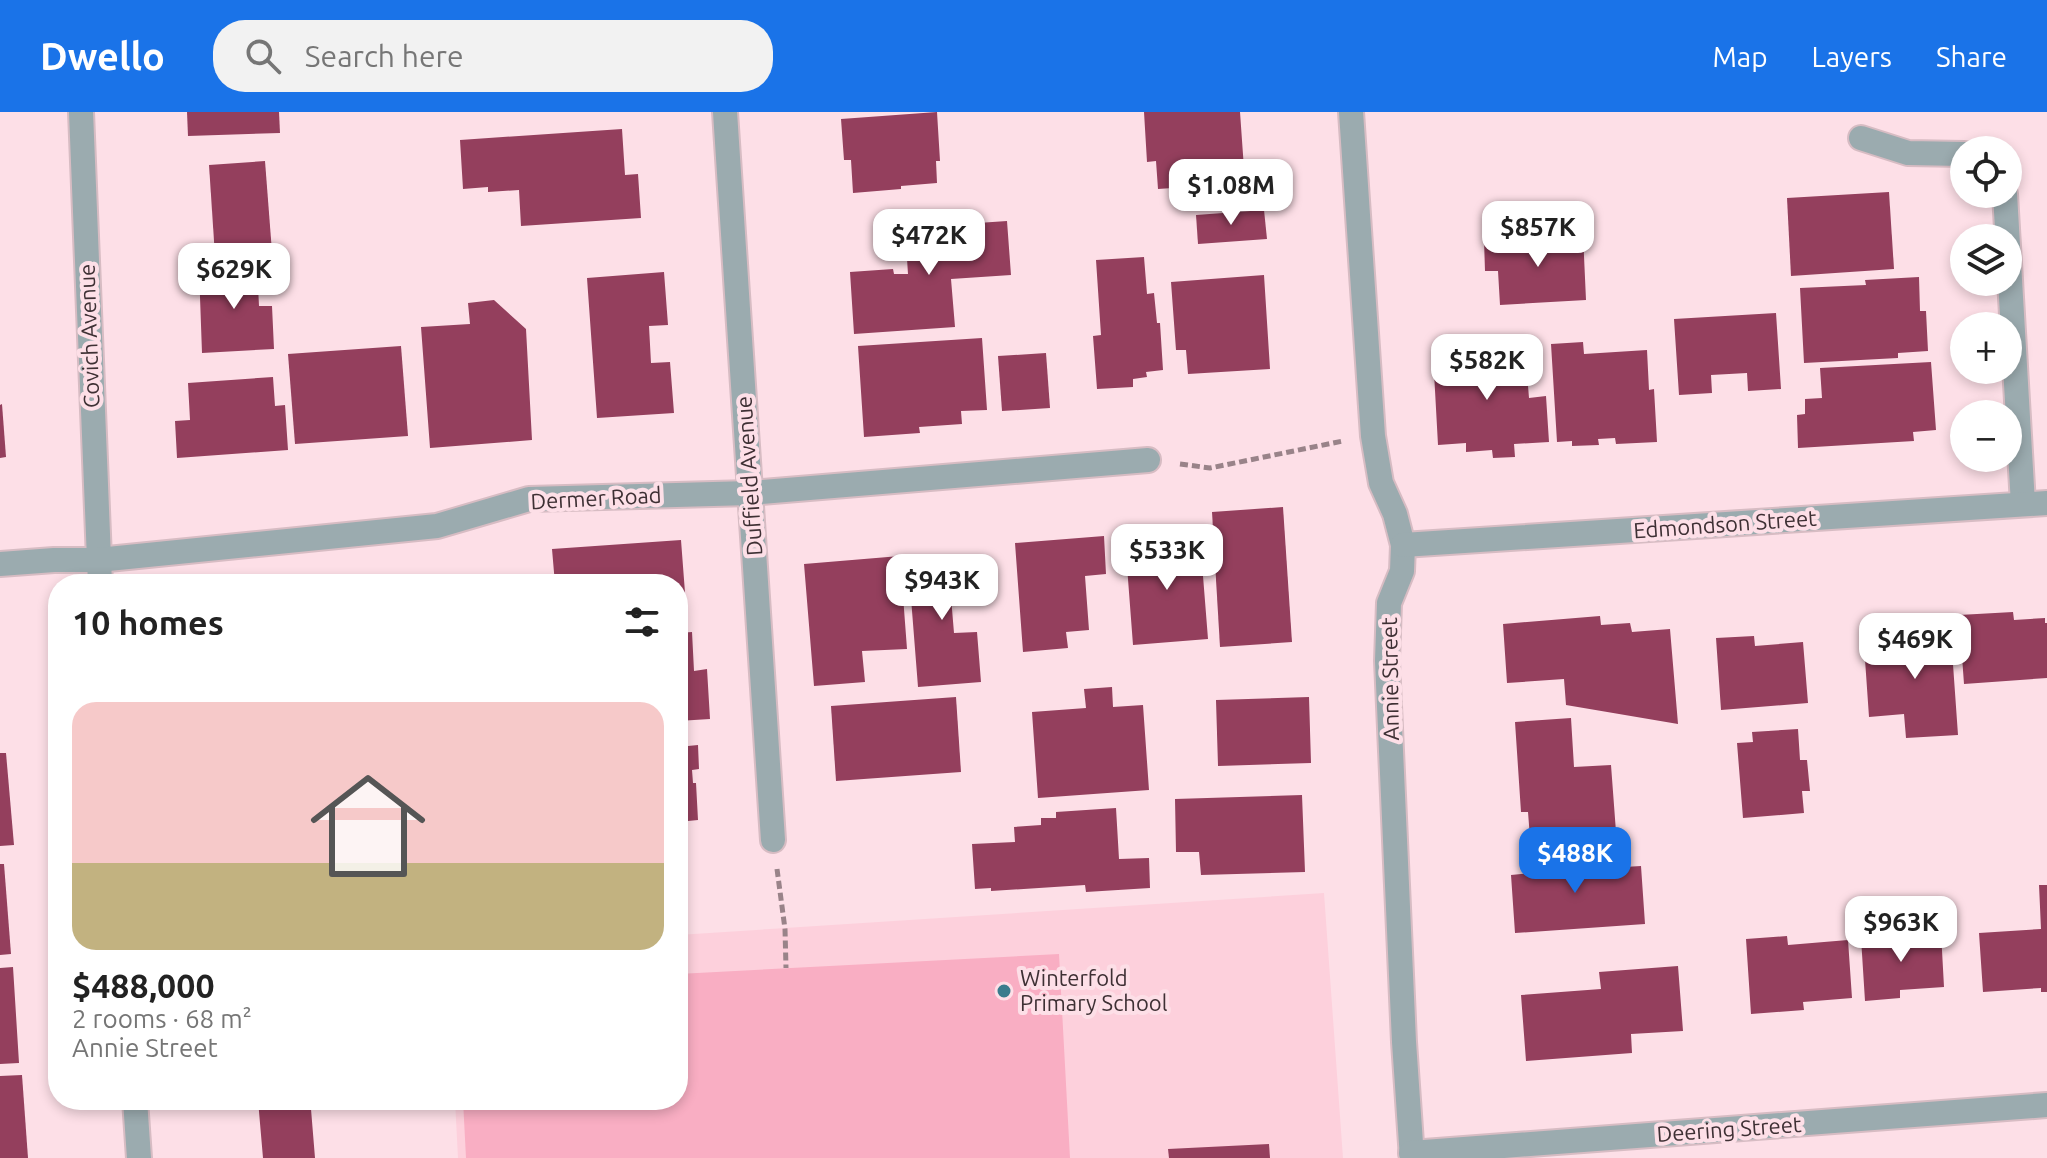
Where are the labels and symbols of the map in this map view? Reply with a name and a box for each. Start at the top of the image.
pin: $1.08M [1166,159,1296,227]
pin: $857K [1482,201,1594,269]
pin: $472K [873,209,985,277]
pin: $629K [178,243,290,311]
street label: Covich Avenue [73,263,104,409]
pin: $582K [1431,334,1543,402]
street label: Duffield Avenue [730,395,767,557]
street label: Dermer Road [530,482,662,513]
street label: Edmondson Street [1632,505,1818,542]
pin: $533K [1111,524,1223,592]
pin: $943K [886,554,998,622]
pin: $469K [1859,613,1971,681]
street label: Annie Street [1376,617,1403,741]
pin: $488K [1519,827,1631,895]
pin: $963K [1845,896,1957,964]
place label: Winterfold Primary School [1020,965,1168,1015]
marker: Winterfold Primary School [995,982,1013,1000]
street label: Deering Street [1656,1111,1803,1146]

